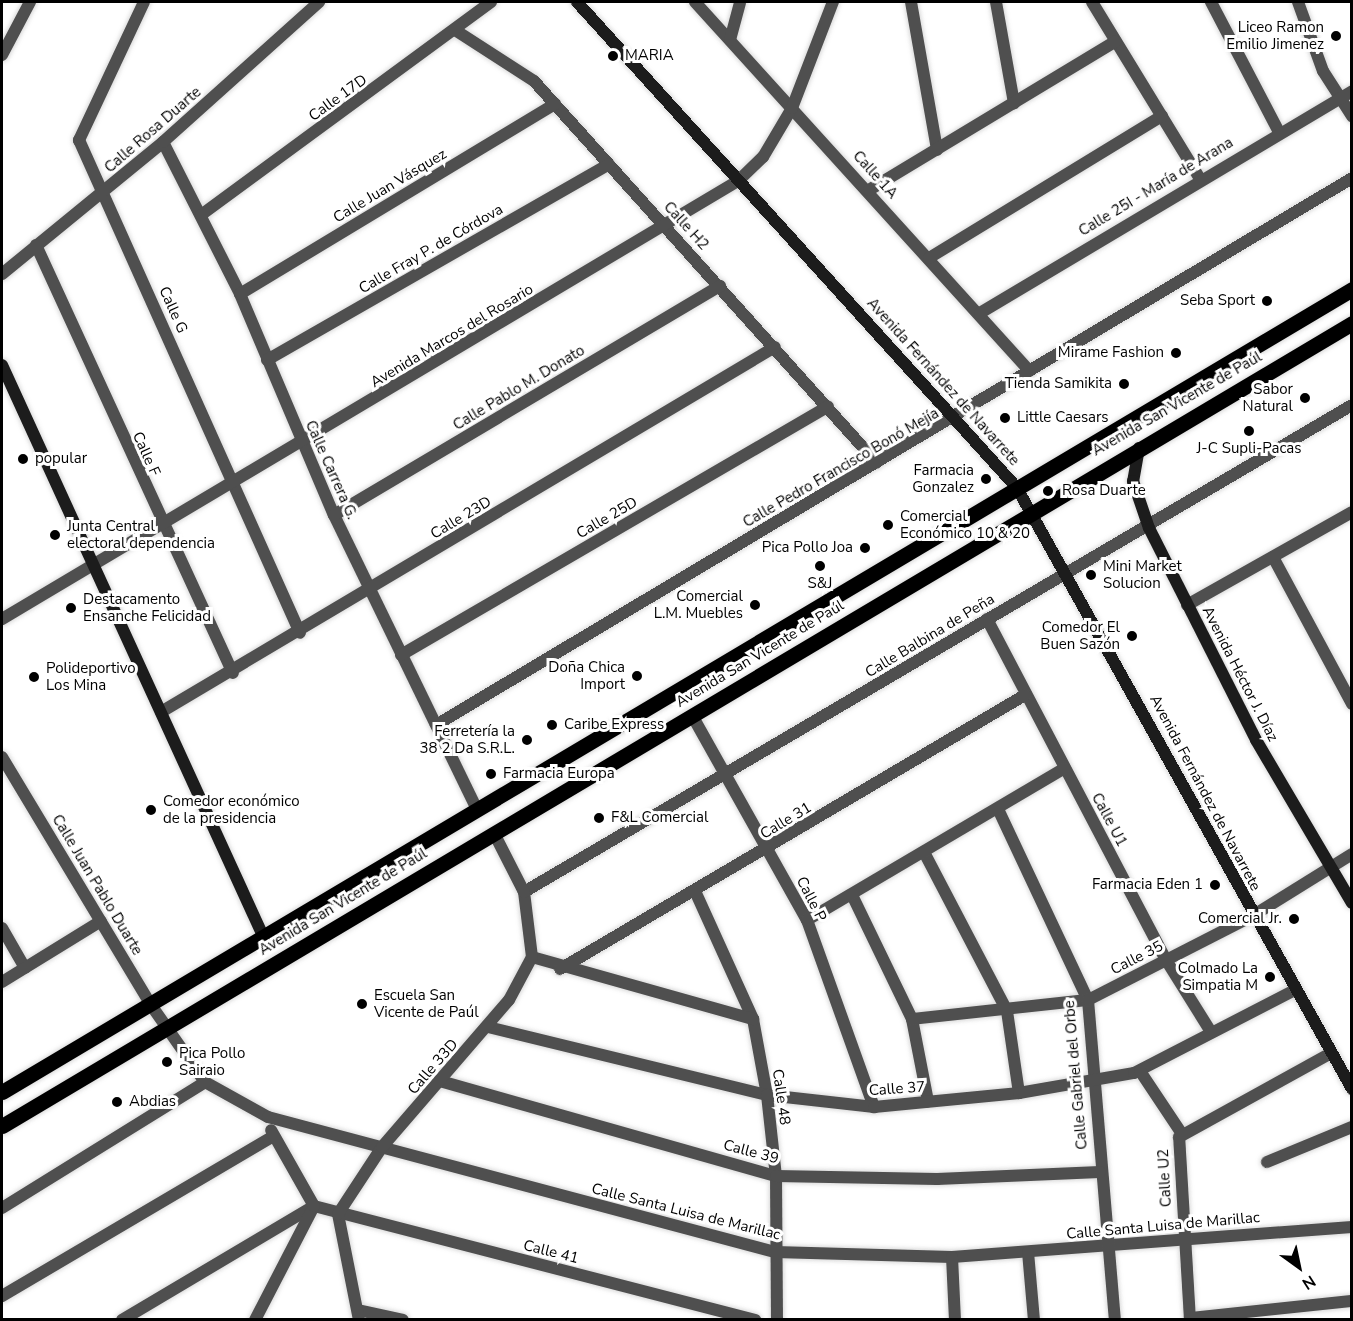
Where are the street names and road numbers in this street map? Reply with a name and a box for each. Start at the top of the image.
street label: Calle 17D [305,71,371,125]
street label: Calle Rosa Duarte [101,83,205,177]
street label: Calle 25I - María de Arana [1076,134,1236,240]
street label: Calle Juan Vásquez [330,145,450,227]
street label: Calle 1A [849,147,901,203]
street label: Calle H2 [660,198,712,254]
street label: Calle Fray P. de Córdova [356,200,506,298]
street label: Avenida Marcos del Rosario [367,280,537,392]
street label: Calle G [155,284,191,336]
street label: Avenida Fernández de Navarrete [863,294,1023,470]
street label: Calle Pablo M. Donato [450,342,588,434]
street label: Avenida San Vicente de Paúl [1089,348,1265,460]
street label: Calle Pedro Francisco Bonó Mejía [740,404,942,532]
street label: Calle Carrera G. [301,418,361,522]
street label: Calle F [128,429,164,479]
street label: Calle 23D [427,493,495,543]
street label: Calle 25D [573,493,641,543]
street label: Calle Balbina de Peña [862,590,998,682]
street label: Avenida San Vicente de Paúl [673,597,847,711]
street label: Avenida Héctor J. Díaz [1198,603,1282,745]
street label: Avenida Fernández de Navarrete [1146,692,1264,894]
street label: Calle U1 [1087,790,1131,850]
street label: Calle 31 [757,799,815,843]
street label: Calle Juan Pablo Duarte [48,811,146,959]
street label: Avenida San Vicente de Paúl [256,845,430,959]
street label: Calle P [792,874,830,924]
street label: Calle 35 [1108,937,1166,979]
street label: Calle Gabriel del Orbe [1061,1000,1091,1150]
street label: Calle 33D [404,1036,462,1098]
street label: Calle 48 [768,1068,794,1126]
street label: Calle 37 [868,1078,926,1100]
street label: Calle 39 [721,1136,781,1168]
street label: Calle U2 [1154,1148,1176,1208]
street label: Calle Santa Luisa de Marillac [590,1180,782,1244]
street label: Calle Santa Luisa de Marillac [1066,1209,1260,1243]
street label: Calle 41 [521,1236,581,1268]

